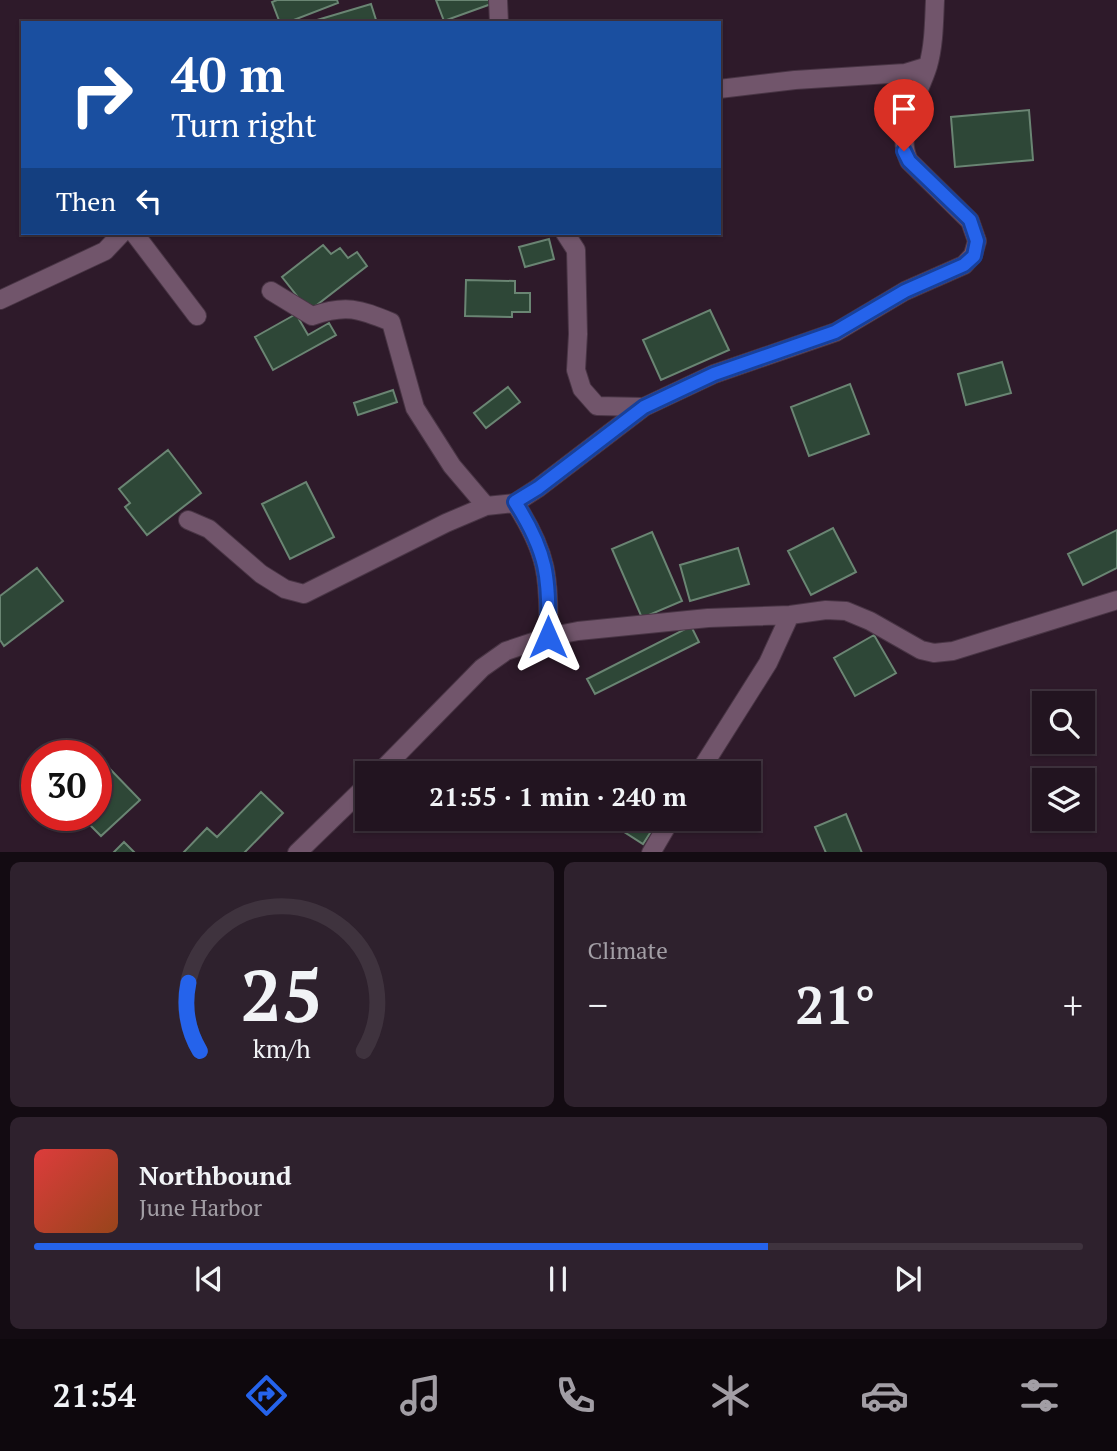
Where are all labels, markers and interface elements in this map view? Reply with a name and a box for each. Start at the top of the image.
text: 40 m [171,41,285,106]
icon: right [56,49,147,140]
pin [874,79,934,151]
icon: arrive [885,90,923,128]
text: Turn right [171,104,317,146]
icon: left [130,182,168,220]
text: Then [56,184,116,218]
position arrow [511,600,585,674]
map controls [1032,691,1095,831]
button: search [1032,691,1095,754]
speed limit sign: 30 [21,740,112,831]
button: layers [1032,768,1095,831]
text: 21:55 · 1 min · 240 m [429,779,687,813]
text: Climate [588,935,668,966]
text: 25 [241,945,323,1042]
text: 21° [795,970,875,1039]
text: − [588,980,608,1030]
text: + [1063,980,1083,1030]
text: km/h [253,1031,311,1064]
text: Northbound [139,1158,292,1192]
text: June Harbor [139,1192,262,1223]
icon: previous [190,1260,228,1298]
icon: pause [539,1260,577,1298]
icon: next [889,1260,927,1298]
icon: directions [242,1371,291,1420]
icon: music [396,1371,445,1420]
icon: phone [551,1371,600,1420]
icon: climate [706,1371,755,1420]
icon: car [860,1371,909,1420]
icon: filters [1015,1371,1064,1420]
text: 21:54 [53,1374,136,1416]

